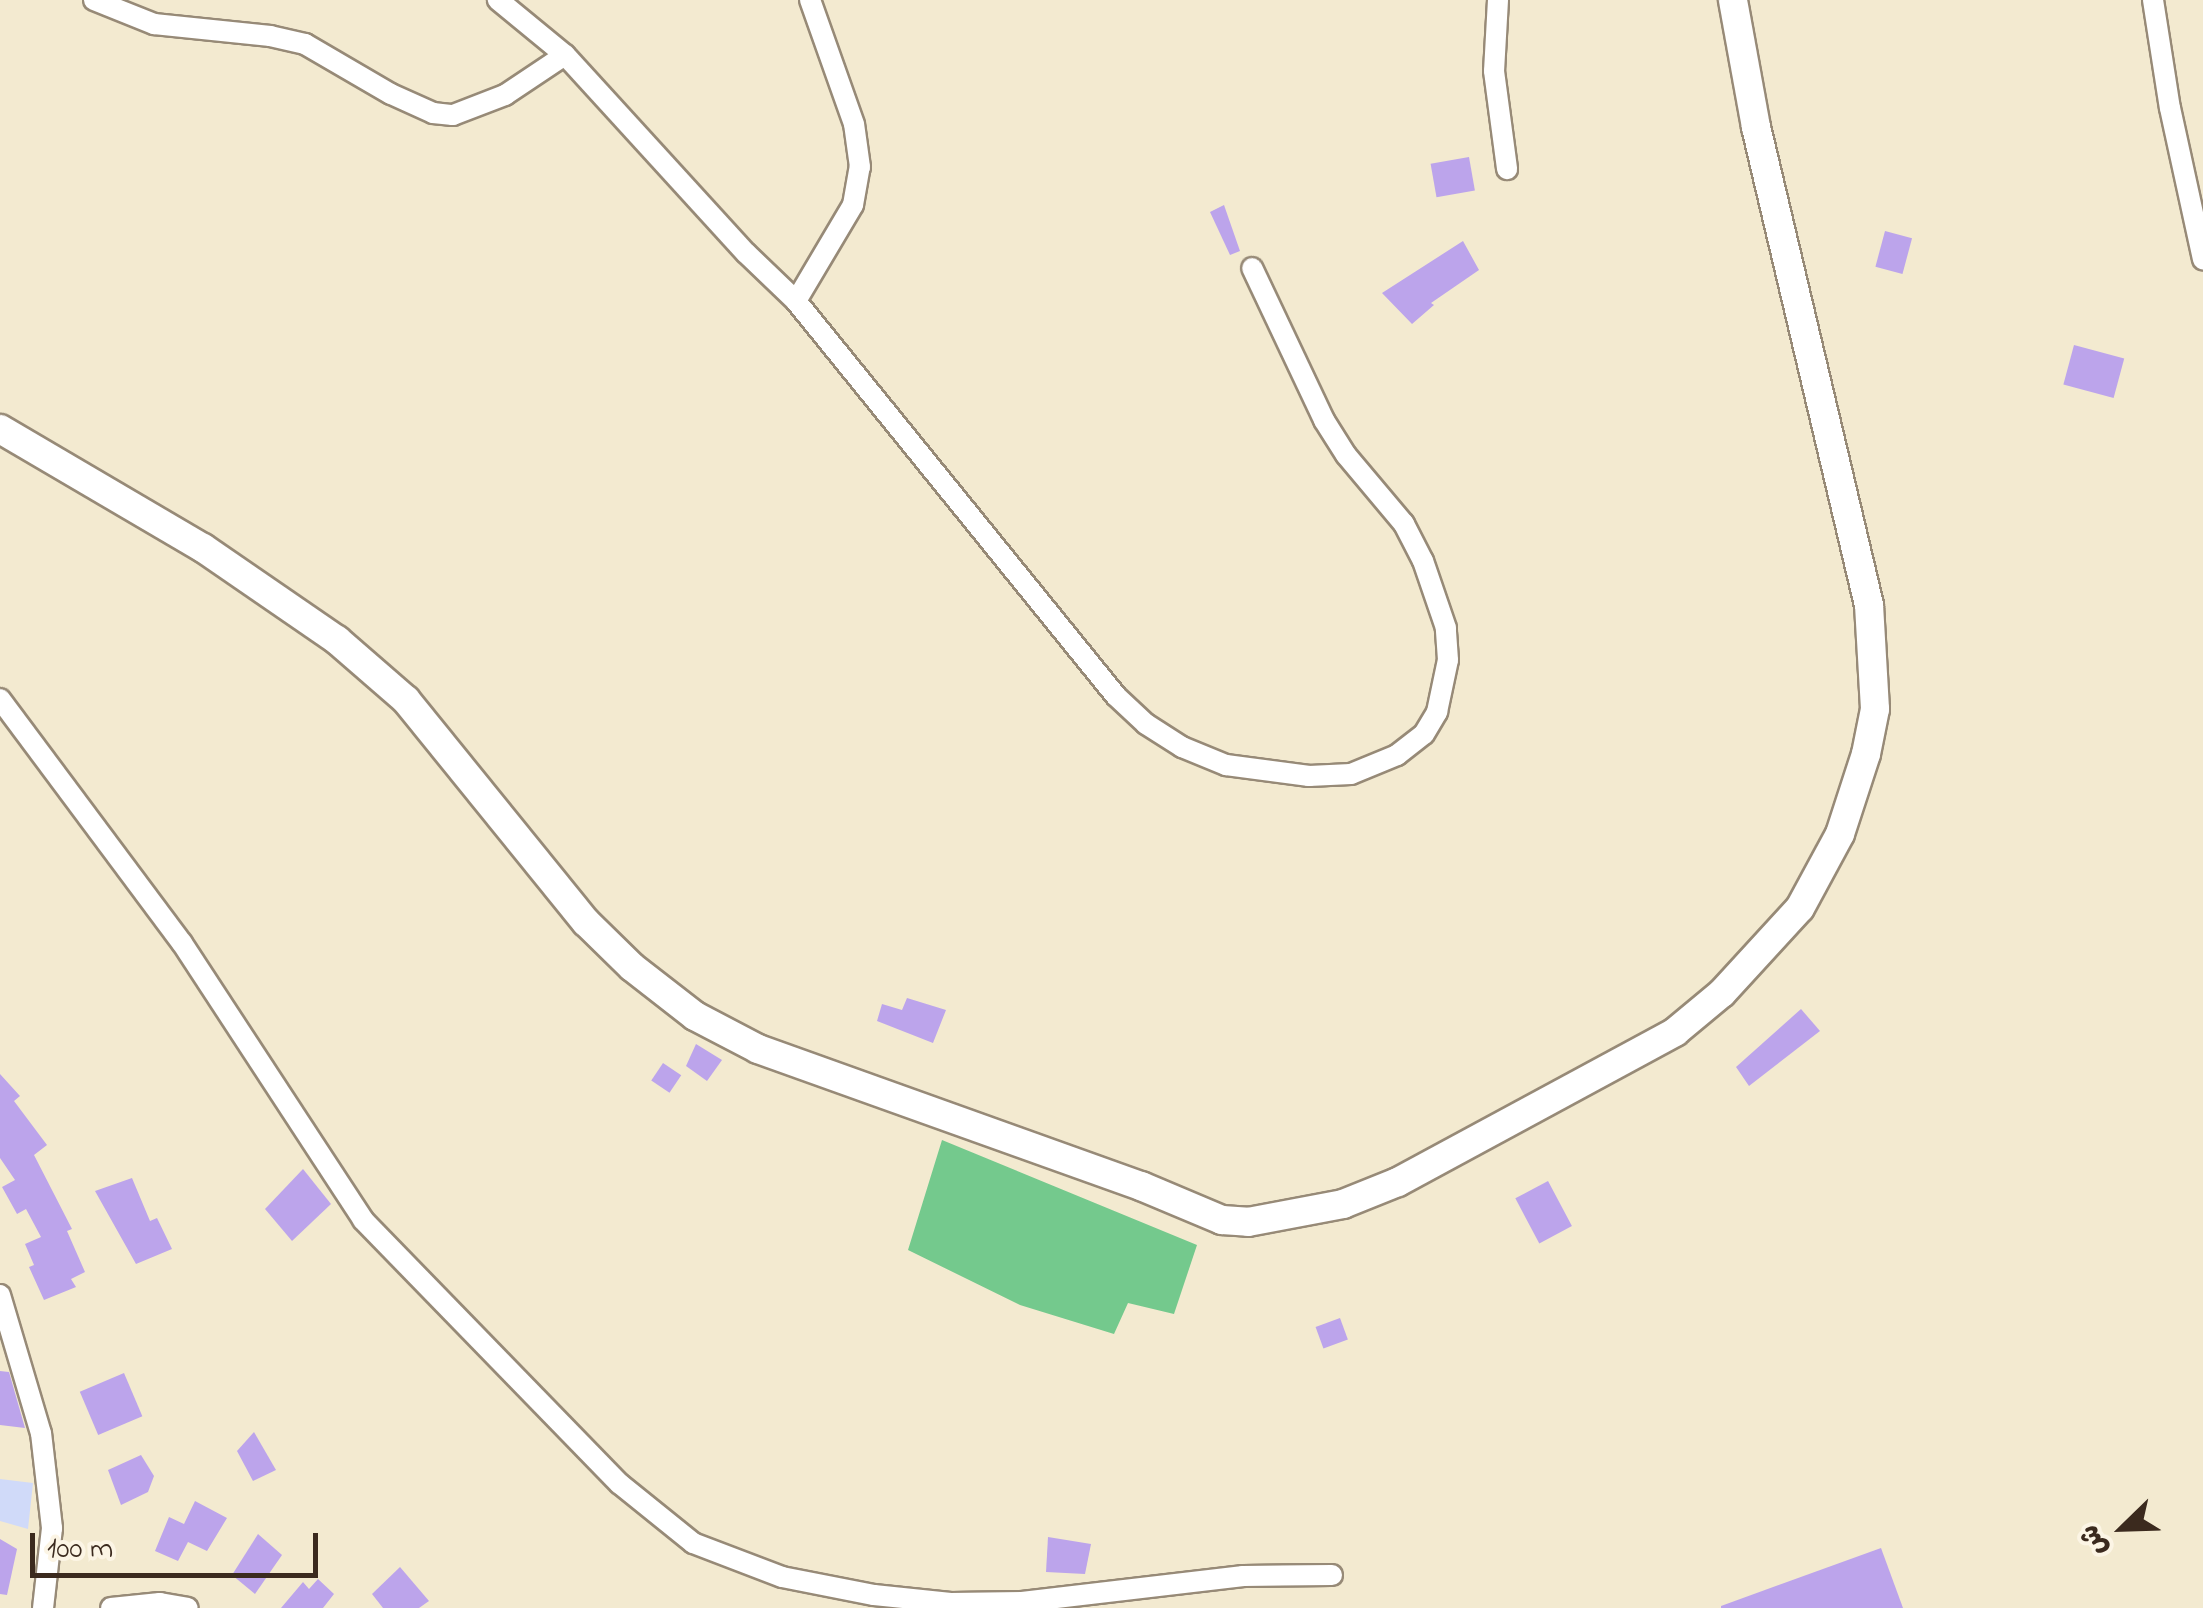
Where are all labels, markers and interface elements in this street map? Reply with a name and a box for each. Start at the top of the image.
north arrow [2073,1478,2173,1578]
scale bar [35,1513,322,1575]
text: ش [2070,1518,2120,1562]
text: 100 m [47,1528,113,1572]

